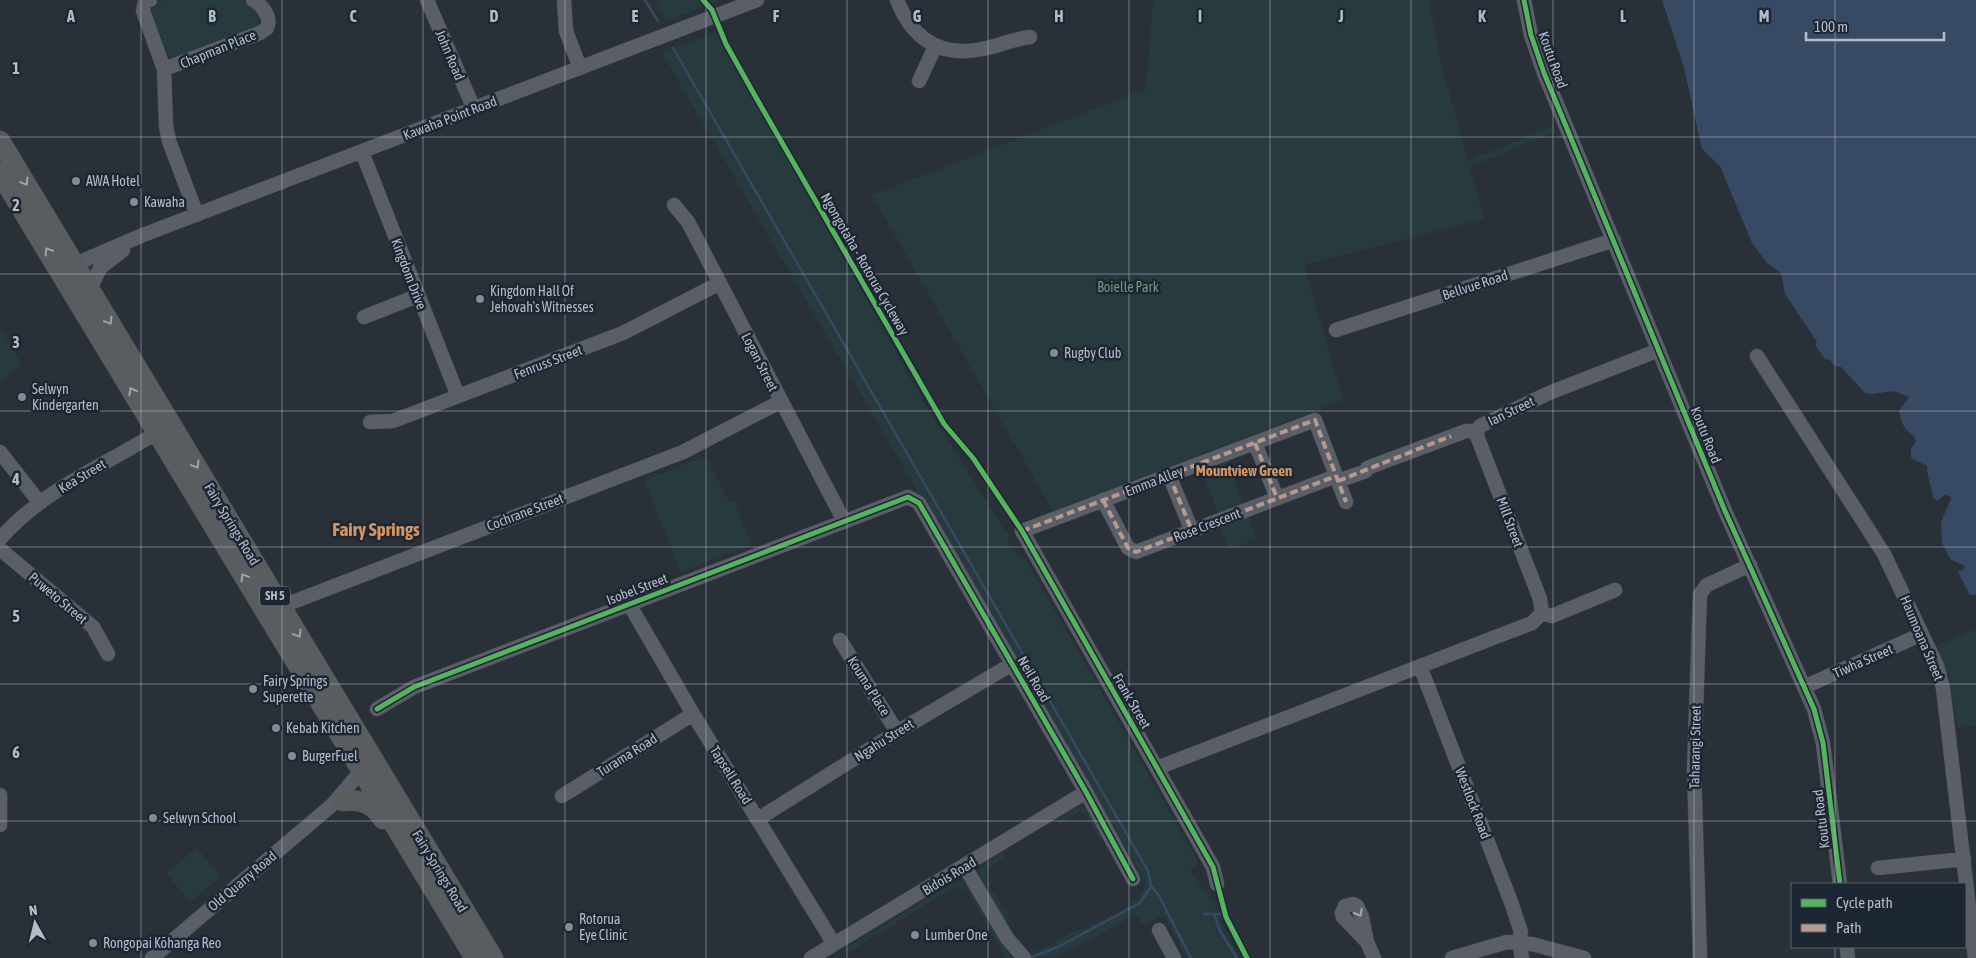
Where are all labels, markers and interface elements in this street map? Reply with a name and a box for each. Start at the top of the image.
text: A [66,7,75,25]
text: B [208,7,216,25]
text: C [349,7,357,25]
text: D [490,7,499,25]
text: E [632,7,639,25]
text: F [773,7,780,25]
text: G [913,7,922,25]
text: H [1054,7,1064,25]
text: I [1198,7,1202,25]
text: J [1337,7,1344,25]
text: K [1478,7,1486,25]
text: L [1620,7,1627,25]
text: M [1759,7,1769,25]
scale bar [1806,10,1944,42]
text: 100 m [1814,18,1848,35]
street label: Chapman Place [178,27,258,71]
street label: John Road [432,27,468,83]
street label: Koutu Road [1535,29,1571,91]
text: 1 [12,59,20,77]
street label: Kawaha Point Road [401,93,499,143]
place label: AWA Hotel [86,173,140,189]
marker: AWA Hotel [70,175,82,187]
one-way arrow [19,177,29,186]
street label: Ngongotaha - Rotorua Cycleway [818,190,912,338]
place label: Kawaha [144,194,185,210]
text: 2 [12,196,20,214]
marker: Kawaha [128,196,140,208]
street label: Kingdom Drive [388,236,430,312]
one-way arrow [45,248,55,257]
street label: Bellvue Road [1440,267,1510,303]
park label: Boielle Park [1097,279,1159,295]
place label: Kingdom Hall Of Jehovah's Witnesses [490,283,594,315]
marker: Kingdom Hall Of Jehovah's Witnesses [474,293,486,305]
one-way arrow [103,316,113,325]
street label: Logan Street [738,330,782,394]
text: 3 [12,333,20,351]
street label: Fenruss Street [512,342,584,382]
place label: Rugby Club [1064,345,1122,361]
marker: Rugby Club [1048,347,1060,359]
place label: Selwyn Kindergarten [32,381,99,413]
one-way arrow [128,387,138,396]
marker: Selwyn Kindergarten [16,391,28,403]
street label: Ian Street [1485,393,1537,429]
street label: Koutu Road [1687,404,1725,466]
street label: Kea Street [56,456,108,496]
one-way arrow [190,460,199,469]
district label: Mountview Green [1196,462,1292,479]
street label: Emma Alley [1123,463,1185,499]
text: 4 [11,470,20,488]
street label: Fairy Springs Road [201,480,263,568]
street label: Cochrane Street [484,490,566,534]
street label: Mill Street [1493,495,1527,549]
street label: Rose Crescent [1171,505,1243,545]
district label: Fairy Springs [332,518,420,540]
street label: Puweto Street [26,569,90,627]
street label: Isobel Street [604,570,670,608]
one-way arrow [241,573,251,582]
road number: SH 5 [260,586,290,606]
street label: Haumoana Street [1897,593,1947,683]
text: 5 [12,607,20,625]
one-way arrow [292,629,302,638]
street label: Tiwha Street [1831,641,1895,681]
street label: Kouma Place [844,653,894,719]
street label: Neil Road [1015,653,1053,705]
street label: Frank Street [1110,670,1154,732]
place label: Fairy Springs Superette [263,673,328,705]
marker: Fairy Springs Superette [247,683,259,695]
street label: Taharangi Street [1686,705,1704,789]
street label: Ngahu Street [851,716,917,764]
place label: Kebab Kitchen [286,720,360,736]
marker: Kebab Kitchen [270,722,282,734]
street label: Turama Road [594,730,660,780]
text: 6 [12,743,20,761]
street label: Tapsell Road [707,743,755,807]
place label: BurgerFuel [302,748,358,764]
marker: BurgerFuel [286,750,298,762]
street label: Westlock Road [1452,765,1494,841]
street label: Koutu Road [1809,789,1833,849]
place label: Selwyn School [163,810,237,826]
marker: Selwyn School [147,812,159,824]
street label: Fairy Springs Road [409,827,471,915]
street label: Old Quarry Road [205,848,279,914]
street label: Bidois Road [919,854,979,898]
legend [1791,883,1966,948]
text: Cycle path [1836,894,1893,911]
north arrow [10,898,60,948]
text: N [28,902,38,919]
one-way arrow [1353,907,1363,916]
place label: Rotorua Eye Clinic [579,911,628,943]
text: Path [1836,919,1862,936]
marker: Rotorua Eye Clinic [563,921,575,933]
place label: Lumber One [925,927,988,943]
marker: Lumber One [909,929,921,941]
place label: Rongopai Kōhanga Reo [103,935,221,951]
marker: Rongopai Kōhanga Reo [87,937,99,949]

